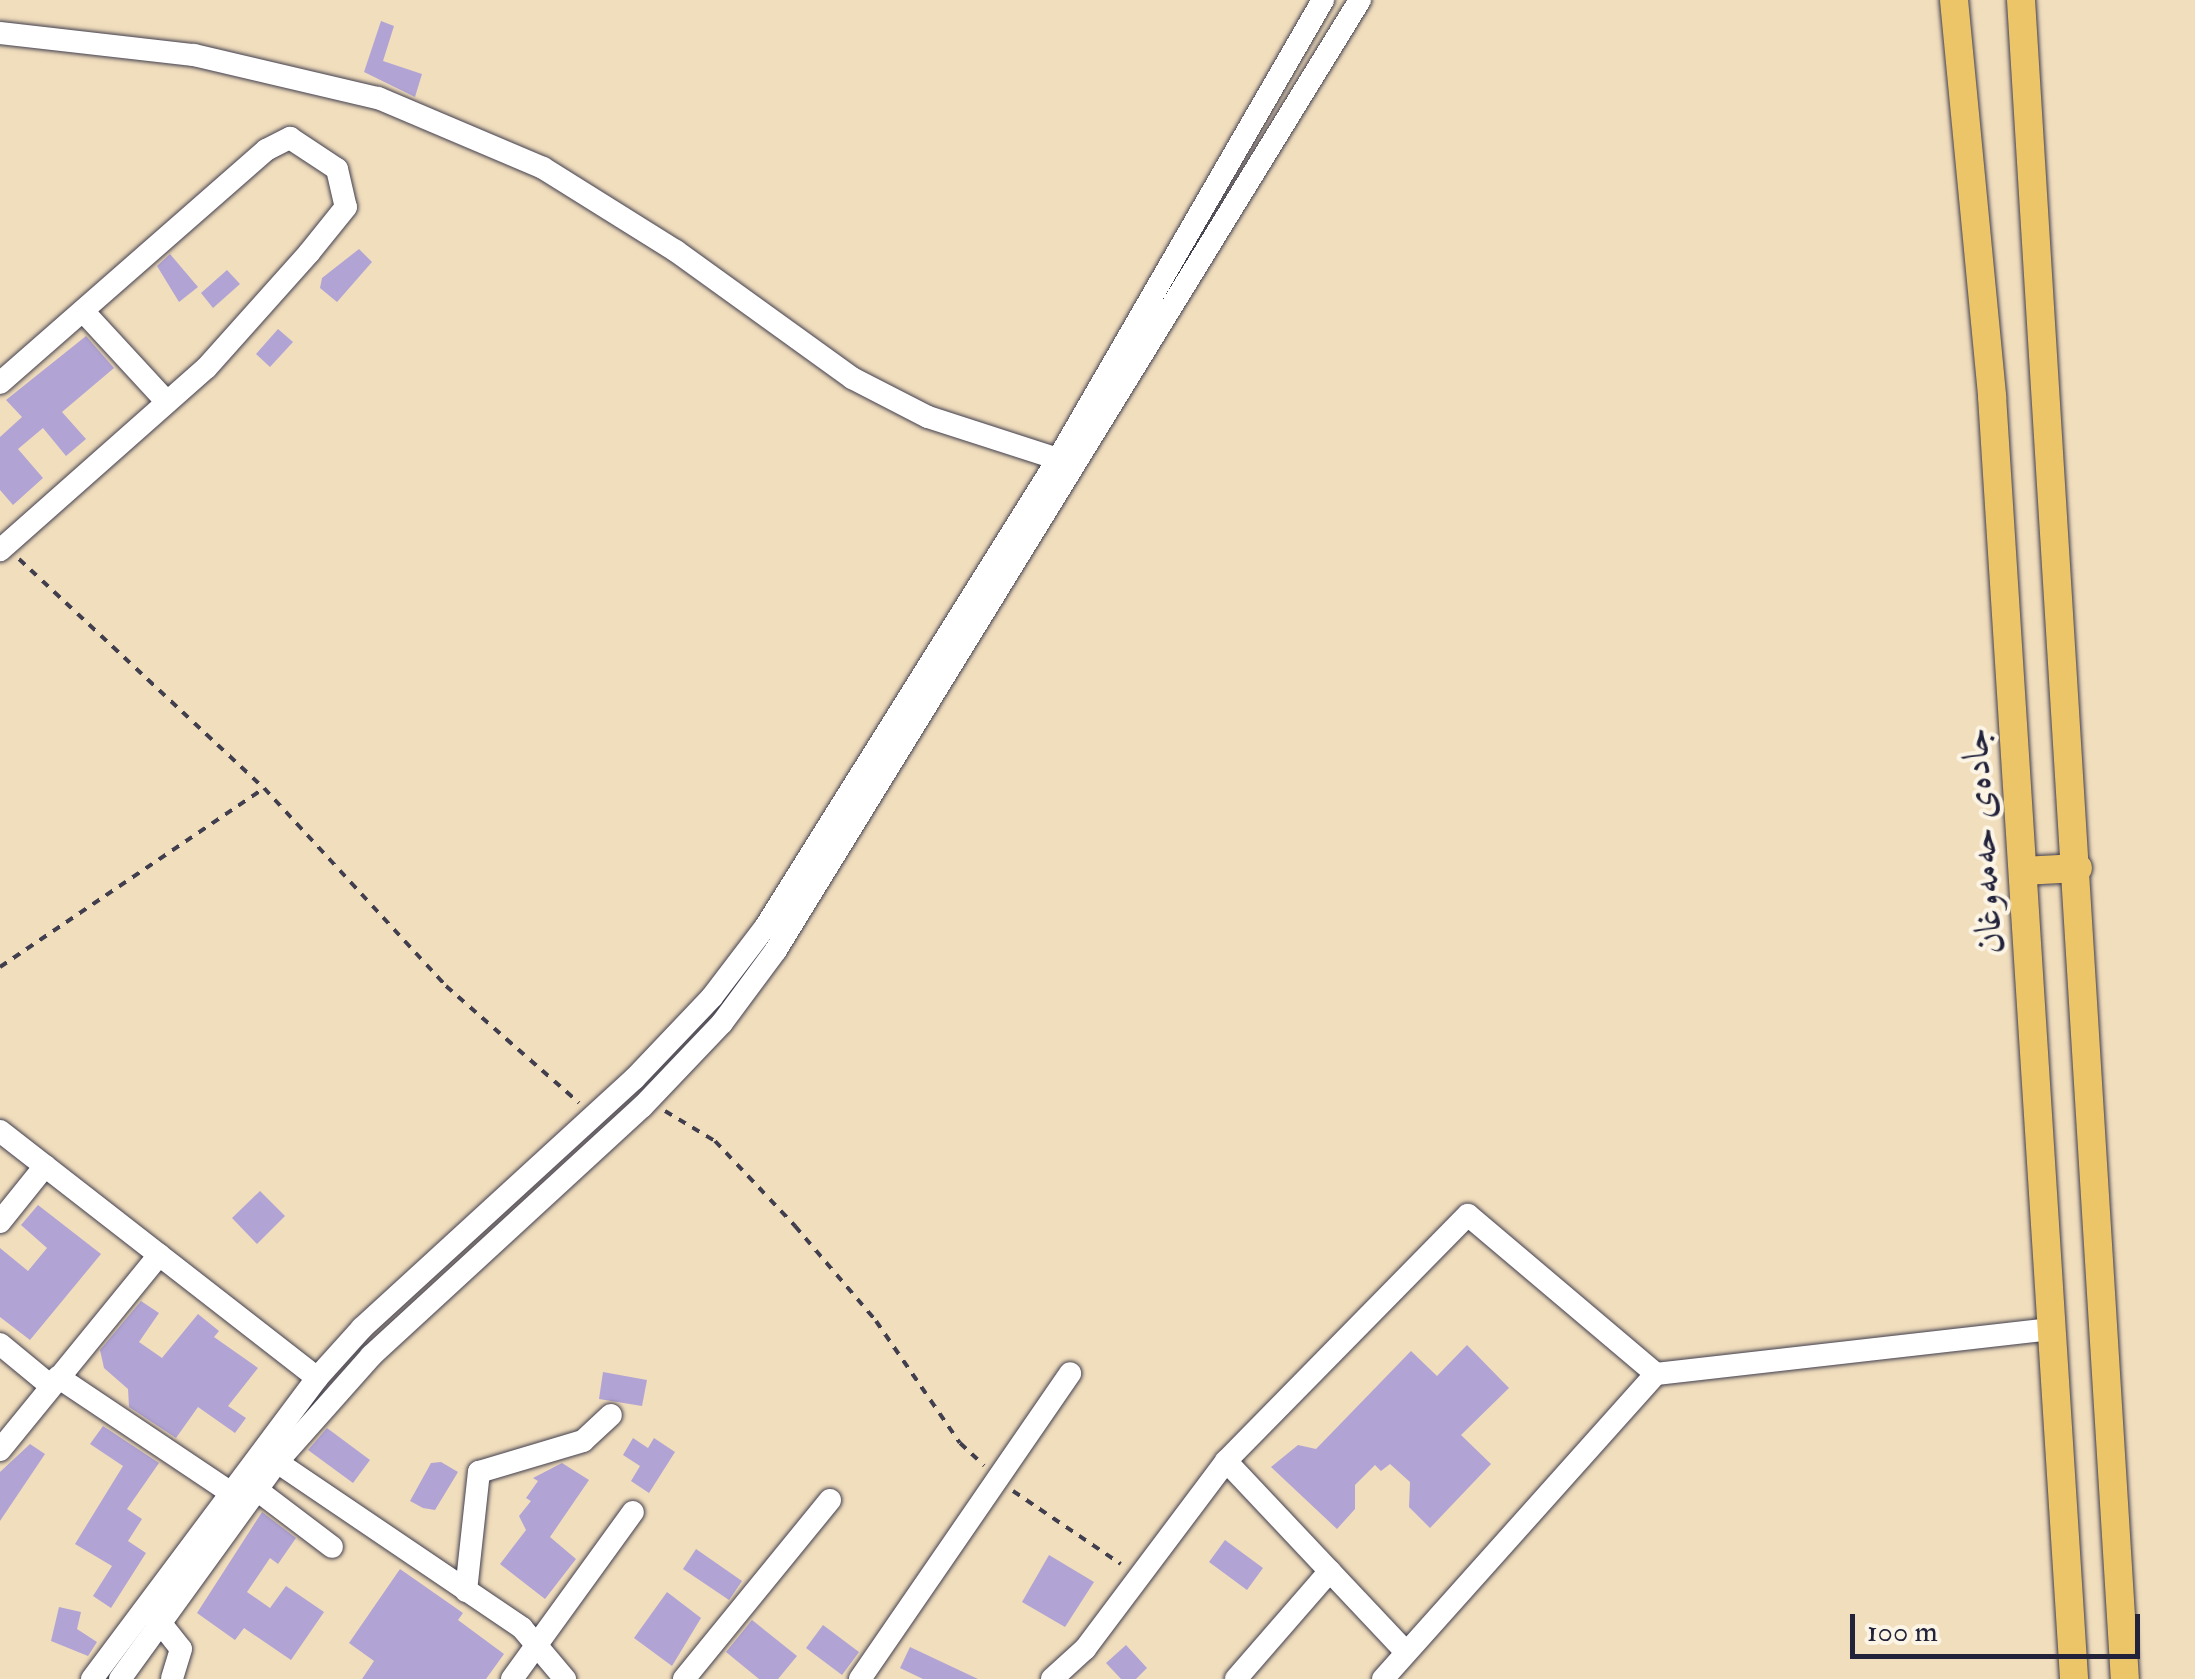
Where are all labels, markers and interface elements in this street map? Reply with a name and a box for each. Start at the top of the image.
street label: جادەی حەمەوغان [1952,726,2014,956]
scale bar [1855,1594,2145,1656]
text: 100 m [1867,1613,1938,1650]

